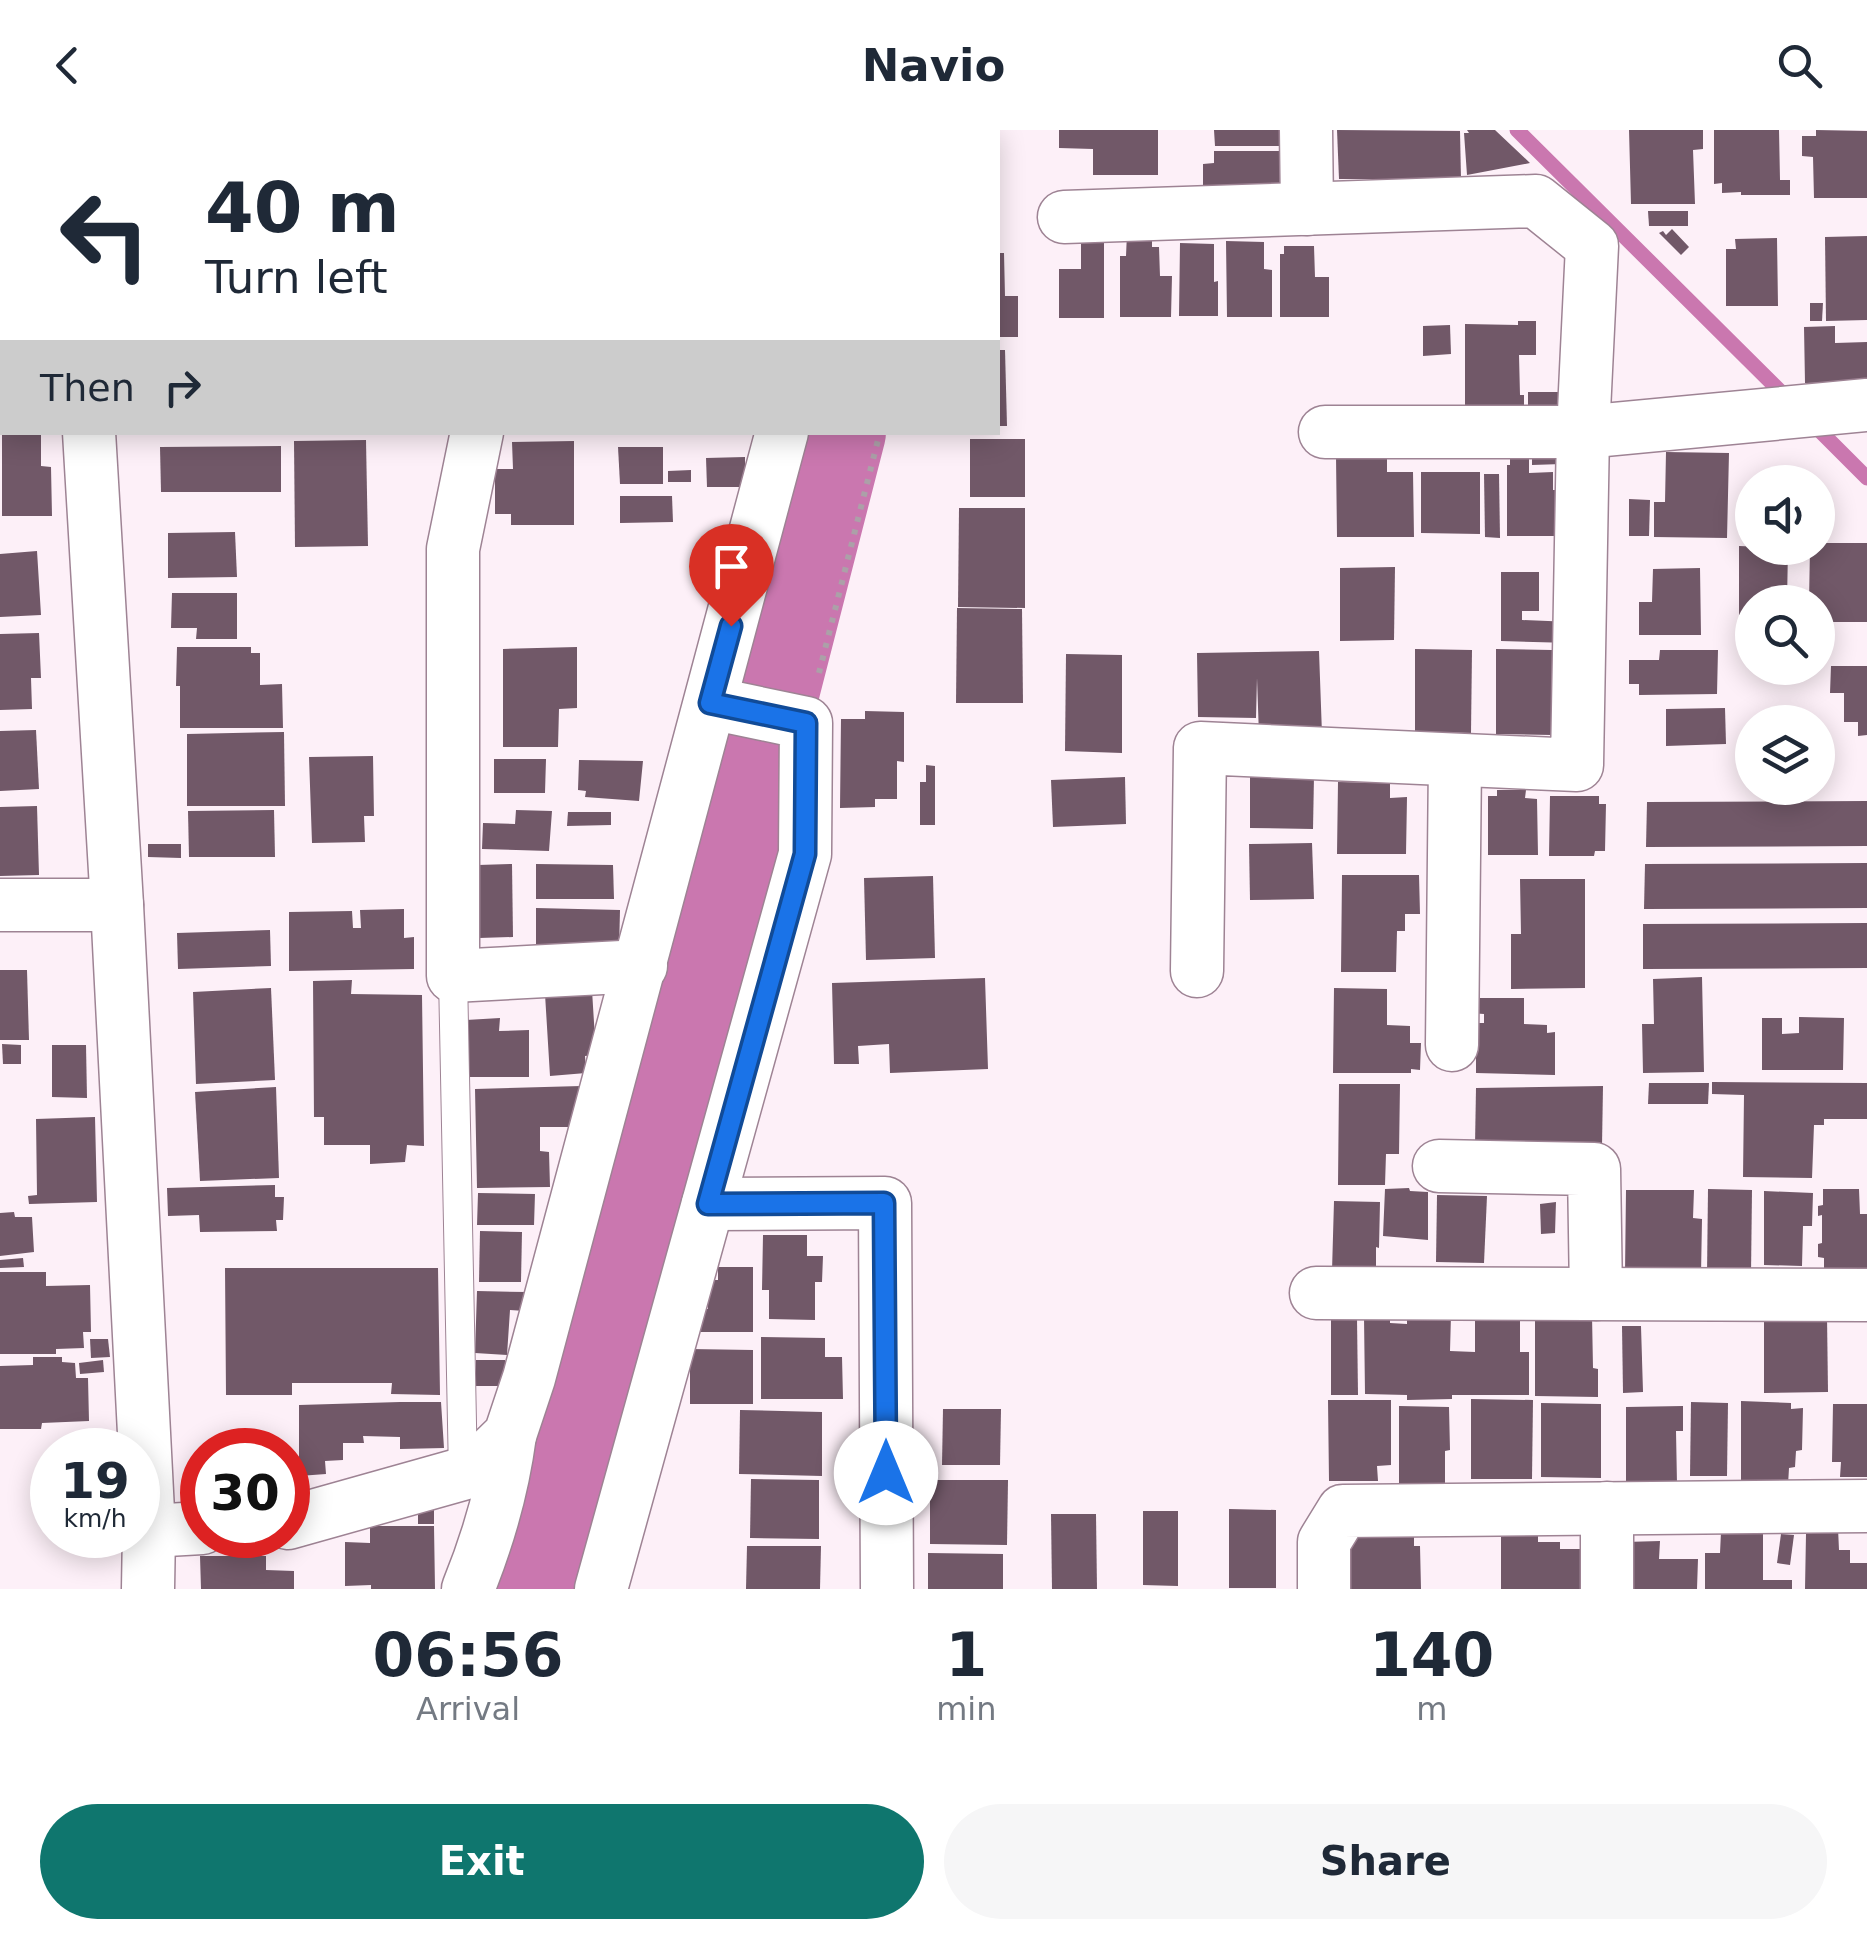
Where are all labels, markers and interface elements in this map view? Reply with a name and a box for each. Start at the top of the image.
icon: back [40,38,95,93]
icon: search [1772,38,1827,93]
text: Navio [862,39,1005,92]
text: 40 m [205,167,400,249]
icon: left [40,170,170,300]
text: Turn left [205,251,388,304]
icon: right [155,360,210,415]
text: Then [40,366,135,410]
map controls [1735,465,1835,805]
button: sound [1735,465,1835,565]
pin [689,524,774,627]
icon: arrive [704,539,759,594]
button: search [1735,585,1835,685]
button: layers [1735,705,1835,805]
position arrow [834,1421,938,1525]
speed limit sign: 30 [180,1428,310,1558]
text: 19 [60,1452,130,1510]
text: km/h [63,1504,127,1533]
text: 06:56 [373,1620,564,1690]
text: 1 [945,1620,987,1690]
text: 140 [1369,1620,1494,1690]
text: Arrival [416,1690,520,1728]
text: min [936,1690,997,1728]
text: m [1416,1690,1447,1728]
button: Exit [40,1804,924,1919]
button: Share [944,1804,1827,1919]

